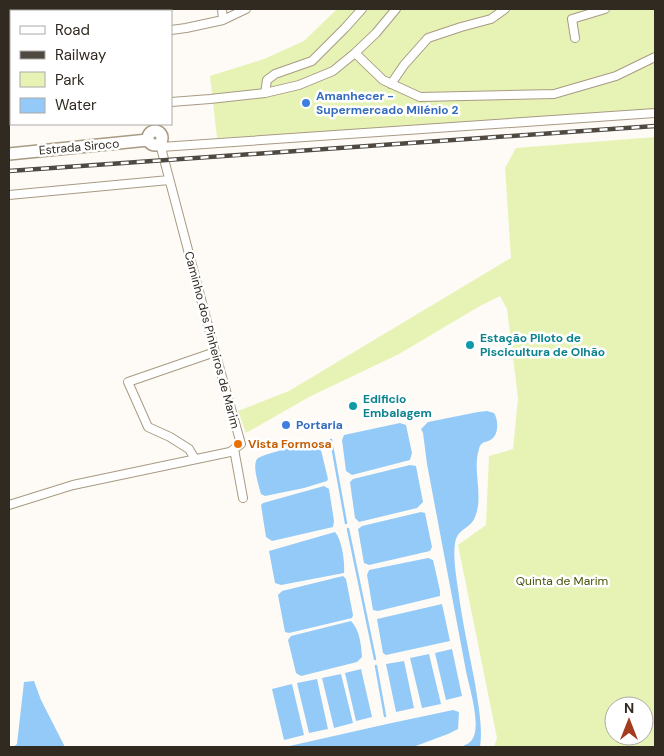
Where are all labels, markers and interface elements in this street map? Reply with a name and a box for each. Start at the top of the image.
legend [10,10,172,125]
text: Road [55,20,90,40]
text: Railway [55,45,107,65]
text: Park [55,70,85,90]
place label: Amanhecer - Supermercado Milénio 2 [316,88,458,118]
text: Water [55,95,97,115]
marker: Amanhecer - Supermercado Milénio 2 [300,97,312,109]
street label: Estrada Siroco [38,136,120,158]
street label: Caminho dos Pinheiros de Marim [181,250,243,430]
place label: Estação Piloto de Piscicultura de Olhão [480,330,605,360]
marker: Estação Piloto de Piscicultura de Olhão [464,339,476,351]
place label: Edificio Embalagem [363,391,432,421]
marker: Edificio Embalagem [347,400,359,412]
place label: Portaria [296,417,343,433]
marker: Portaria [280,419,292,431]
place label: Vista Formosa [248,436,332,452]
marker: Vista Formosa [232,438,244,450]
park label: Quinta de Marim [516,573,608,589]
north arrow [604,696,654,746]
text: N [624,699,634,717]

